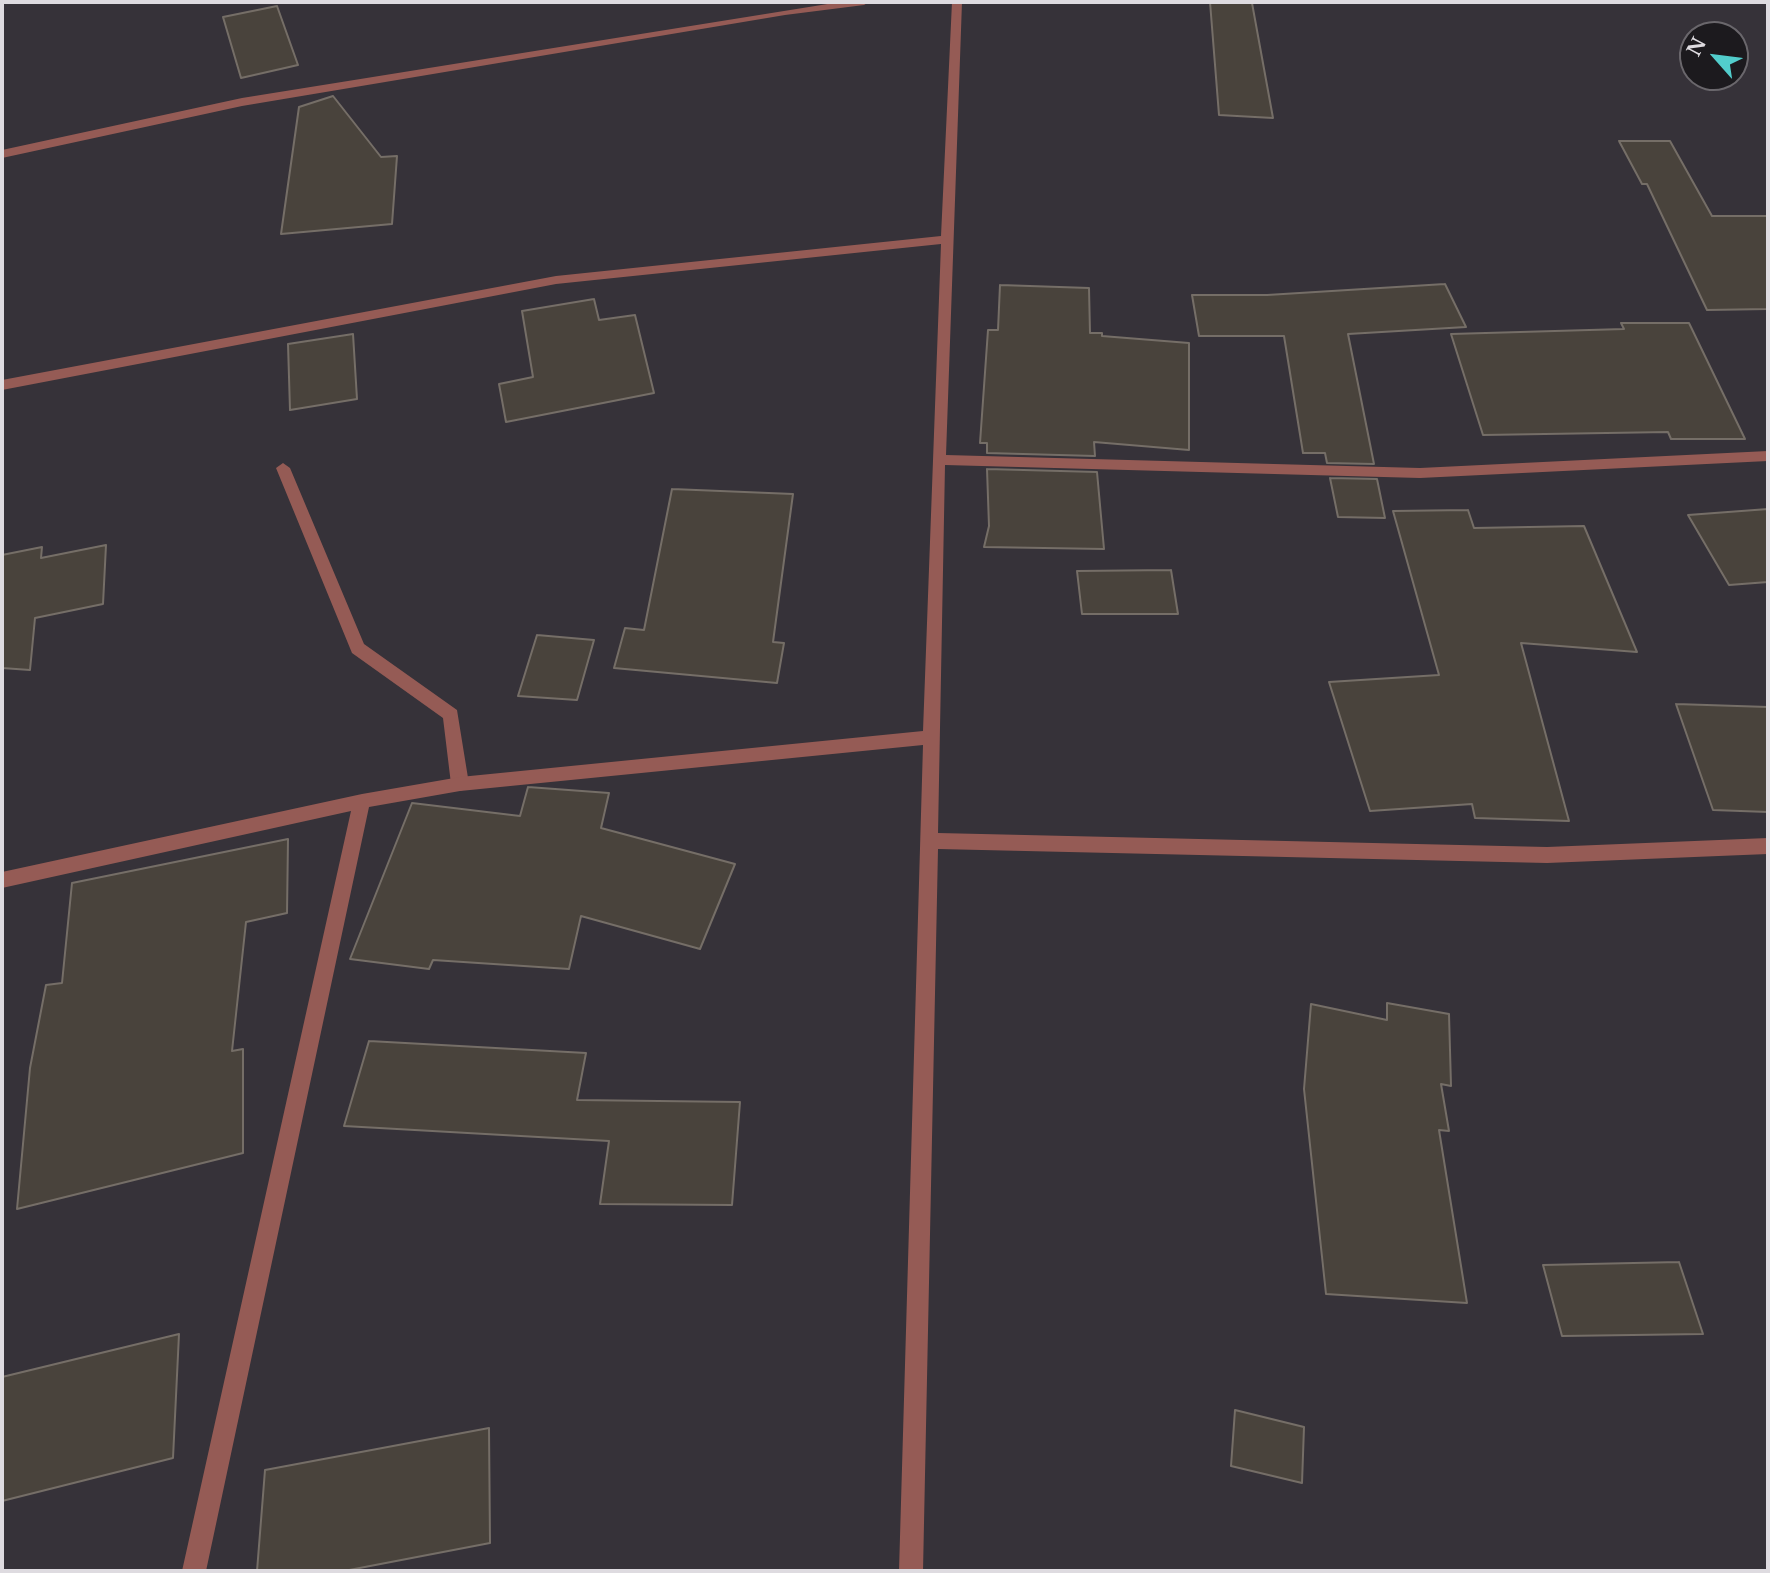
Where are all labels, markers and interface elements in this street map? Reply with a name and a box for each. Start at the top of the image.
north arrow [1679,21,1749,91]
text: N [1682,34,1711,60]

